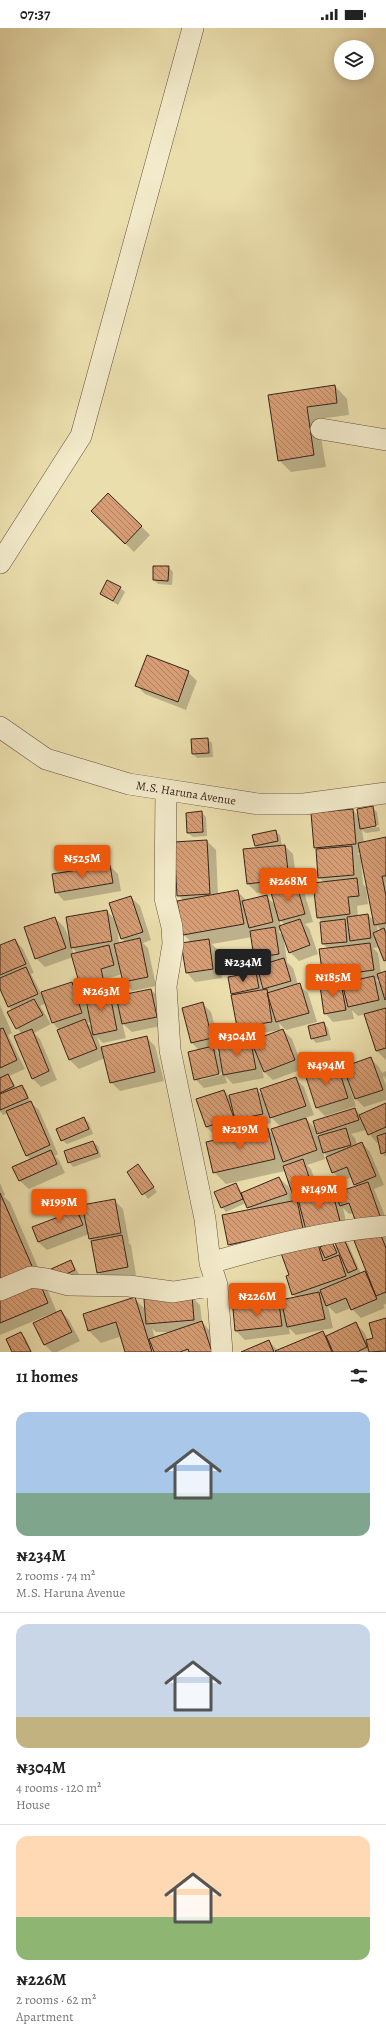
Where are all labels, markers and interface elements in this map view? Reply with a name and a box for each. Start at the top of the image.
text: 07:37 [20,4,50,24]
map controls [334,40,374,80]
button: layers [334,40,374,80]
street label: M.S. Haruna Avenue [135,777,237,809]
pin: ₦525M [54,845,110,879]
text: ₦525M [63,849,101,866]
pin: ₦268M [260,868,316,902]
text: ₦268M [269,872,307,889]
pin: ₦234M [215,949,271,983]
text: ₦234M [224,953,262,970]
pin: ₦185M [305,964,361,998]
text: ₦185M [315,968,351,985]
pin: ₦263M [73,978,129,1012]
text: ₦263M [82,982,120,999]
pin: ₦304M [209,1023,265,1057]
text: ₦304M [218,1027,256,1044]
pin: ₦494M [298,1052,354,1086]
text: ₦494M [307,1056,345,1073]
pin: ₦219M [212,1116,268,1150]
text: ₦219M [221,1120,259,1137]
pin: ₦149M [291,1176,347,1210]
text: ₦149M [301,1180,337,1197]
pin: ₦199M [31,1189,87,1223]
text: ₦199M [41,1193,77,1210]
pin: ₦226M [229,1283,285,1317]
text: ₦226M [238,1287,276,1304]
text: 11 homes [16,1365,78,1388]
icon: filters [348,1365,370,1387]
icon: home [157,1438,229,1510]
text: ₦234M [16,1544,66,1567]
text: 2 rooms · 74 m² [16,1567,95,1584]
text: M.S. Haruna Avenue [16,1584,125,1601]
icon: home [157,1650,229,1722]
text: ₦304M [16,1756,66,1779]
text: 4 rooms · 120 m² [16,1779,101,1796]
text: House [16,1796,50,1813]
icon: home [157,1862,229,1934]
text: ₦226M [16,1968,67,1991]
text: 2 rooms · 62 m² [16,1991,96,2008]
text: Apartment [16,2008,74,2025]

